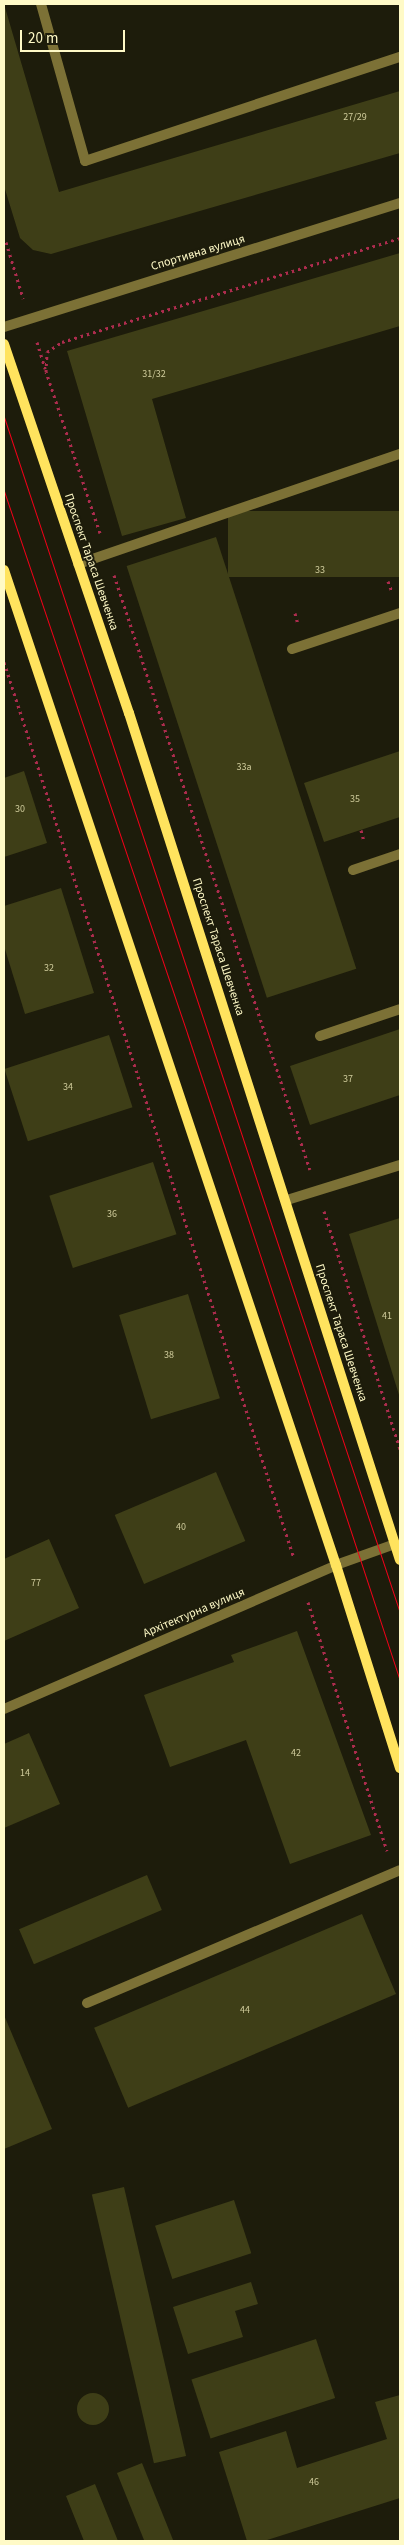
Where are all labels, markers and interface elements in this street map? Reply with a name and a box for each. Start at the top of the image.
scale bar [22,20,128,52]
text: 20 m [28,28,58,49]
house number: 27/29 [343,112,367,124]
street label: Спортивна вулиця [149,232,247,274]
house number: 31/32 [142,369,166,381]
street label: Проспект Тараса Шевченка [61,492,121,632]
house number: 33 [315,565,325,577]
house number: 33а [237,762,251,774]
house number: 35 [350,794,360,806]
house number: 30 [15,804,25,816]
street label: Проспект Тараса Шевченка [189,876,247,1018]
house number: 32 [44,963,54,975]
house number: 37 [343,1074,353,1086]
house number: 34 [63,1082,73,1094]
house number: 36 [107,1209,117,1221]
street label: Проспект Тараса Шевченка [312,1262,370,1404]
house number: 41 [382,1311,392,1323]
house number: 38 [164,1350,174,1362]
house number: 40 [176,1522,186,1534]
house number: 77 [31,1578,41,1590]
street label: Архітектурна вулиця [141,1585,247,1641]
house number: 42 [291,1748,301,1760]
house number: 14 [20,1768,30,1780]
house number: 44 [240,2005,250,2017]
house number: 46 [309,2477,319,2489]

